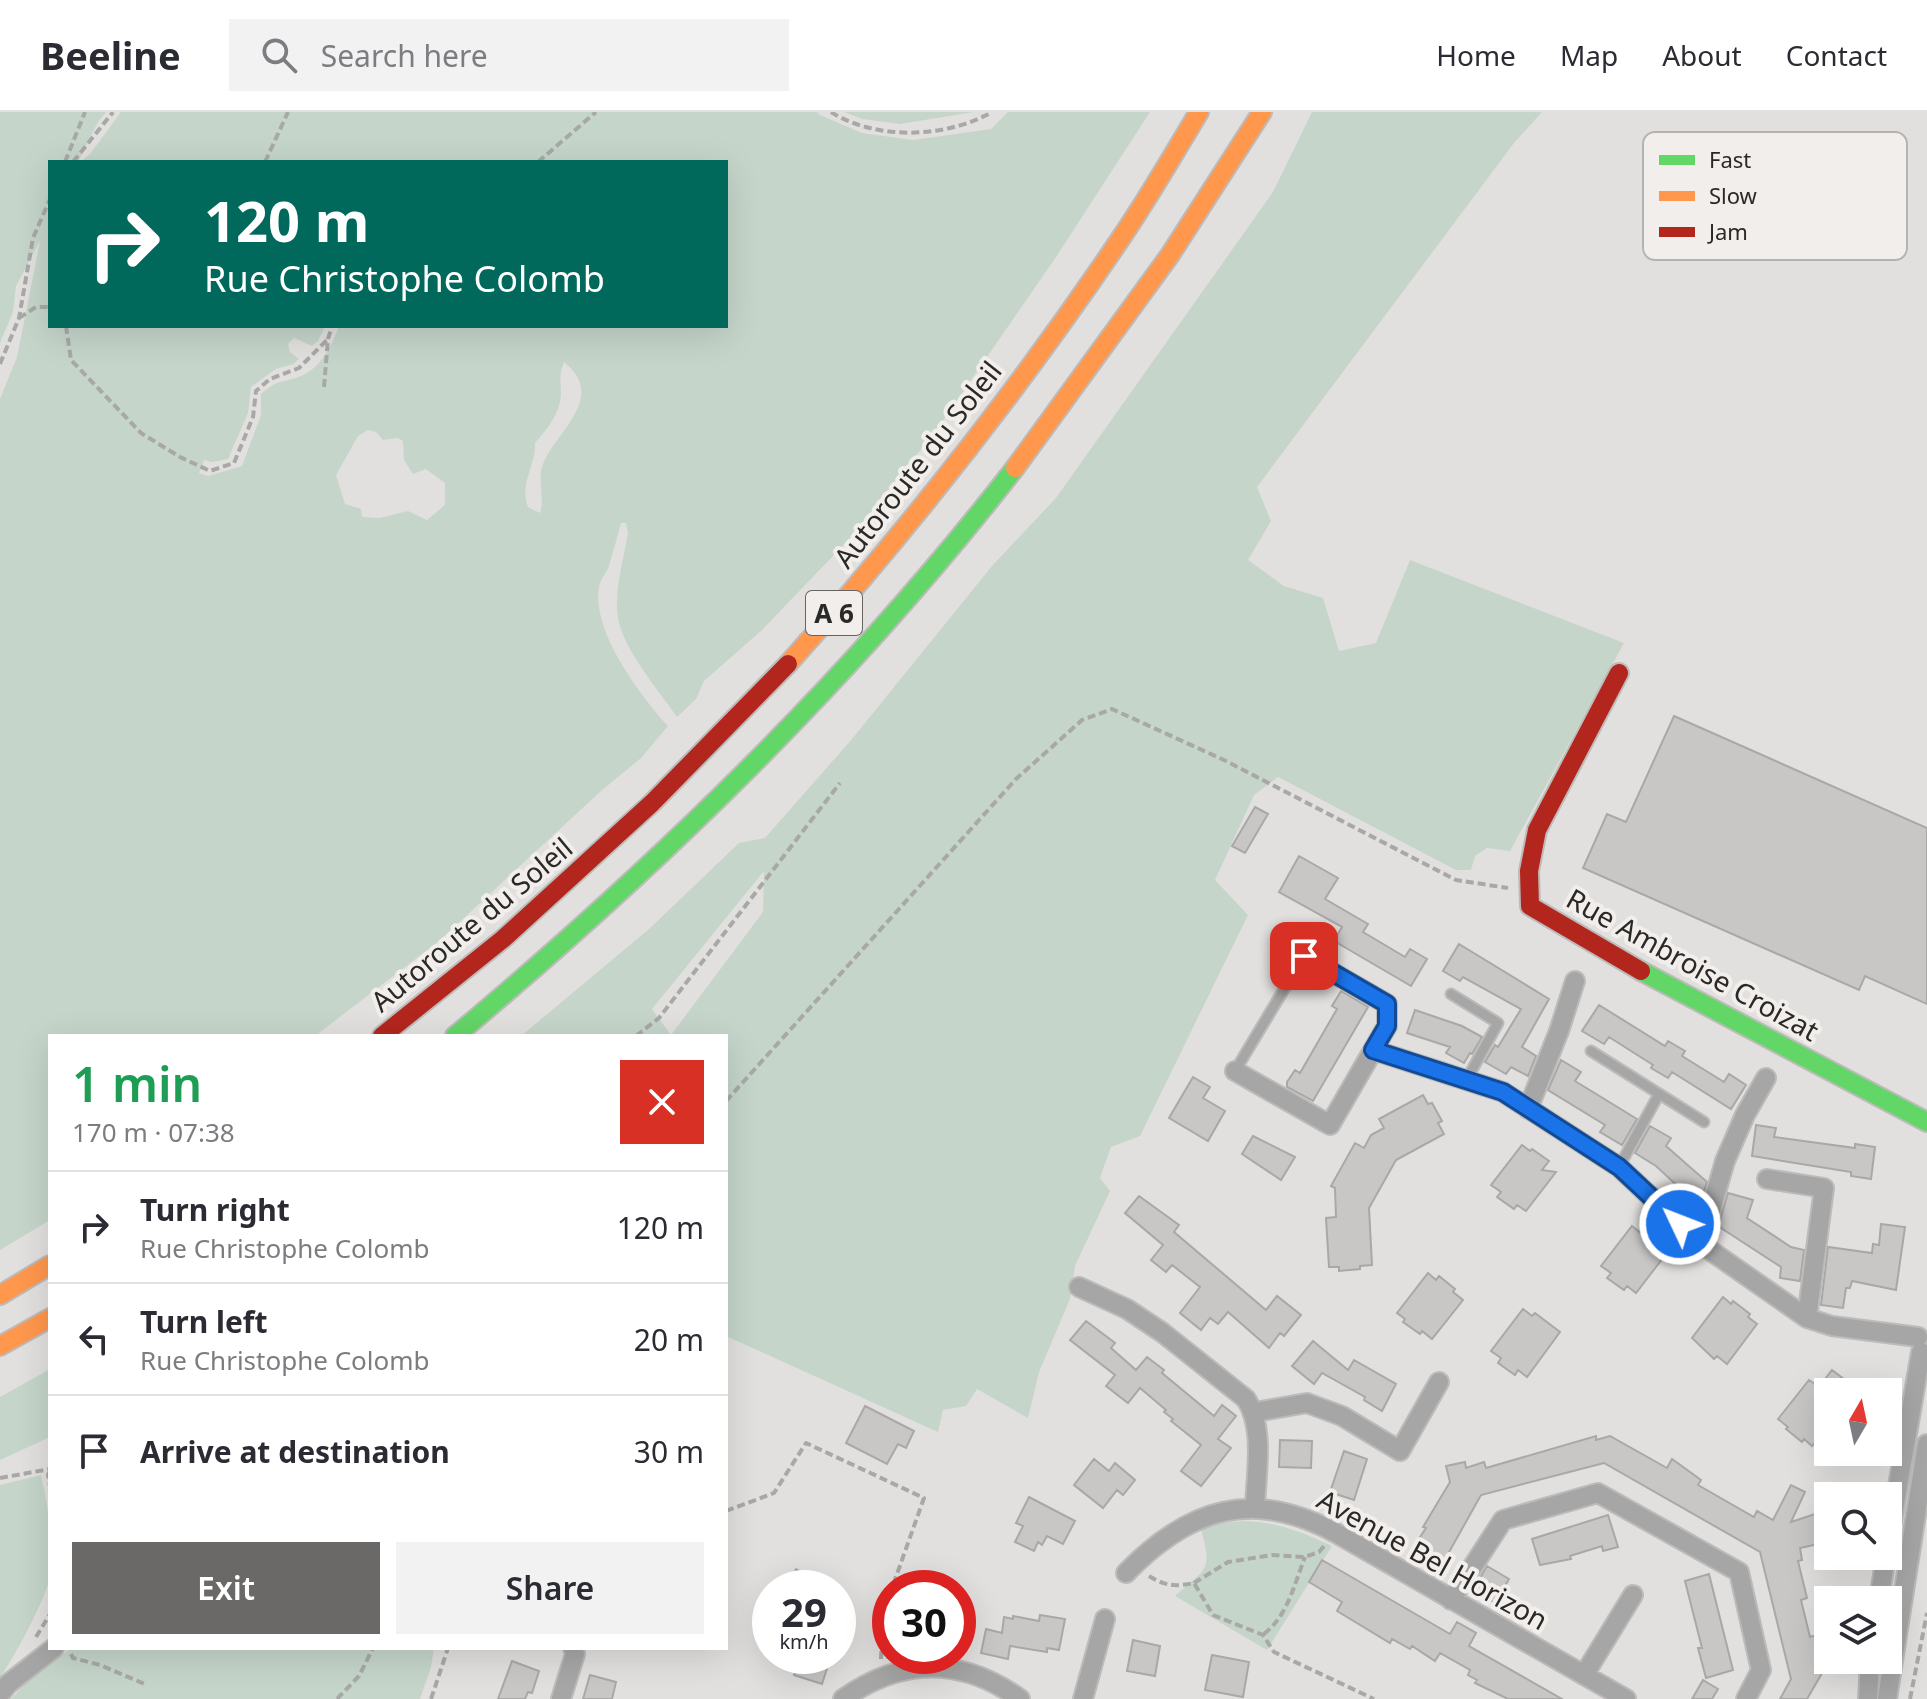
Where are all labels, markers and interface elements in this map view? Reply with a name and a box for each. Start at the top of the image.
search box [229,19,789,91]
text: Beeline [40,29,181,81]
icon: search [257,33,301,77]
text: Search here [321,35,488,76]
text: Home [1436,36,1516,74]
text: Map [1560,36,1618,74]
text: About [1662,36,1742,74]
text: Contact [1786,36,1887,74]
legend [1643,132,1907,260]
text: Fast [1709,144,1751,174]
text: Slow [1709,180,1758,210]
text: 120 m [204,182,369,258]
icon: right [72,192,176,296]
text: Jam [1707,216,1748,246]
text: Rue Christophe Colomb [204,254,605,303]
street label: Autoroute du Soleil [824,353,1010,575]
road number: A 6 [806,591,862,635]
street label: Autoroute du Soleil [362,828,580,1020]
street label: Rue Ambroise Croizat [1560,879,1826,1049]
pin [1270,922,1338,990]
icon: arrive [1282,934,1326,978]
text: 1 min [72,1051,202,1116]
button: close [620,1060,704,1144]
text: 170 m · 07:38 [72,1114,235,1150]
position arrow [1638,1182,1722,1266]
text: Turn right [140,1189,290,1230]
icon: right [72,1205,116,1249]
text: 120 m [617,1207,704,1248]
text: Rue Christophe Colomb [140,1230,430,1266]
text: Turn left [140,1301,268,1342]
icon: left [72,1317,116,1361]
text: 20 m [634,1319,704,1360]
text: Rue Christophe Colomb [140,1342,430,1378]
north arrow [1814,1378,1902,1466]
map controls [1814,1378,1902,1674]
icon: arrive [72,1429,116,1473]
text: Arrive at destination [140,1431,450,1472]
text: 30 m [634,1431,704,1472]
street label: Avenue Bel Horizon [1311,1480,1555,1638]
button: search [1814,1482,1902,1570]
button: Exit [72,1542,380,1634]
button: Share [396,1542,704,1634]
speed limit sign: 30 [872,1570,976,1674]
text: 29 [781,1584,827,1639]
button: layers [1814,1586,1902,1674]
text: km/h [779,1628,829,1655]

